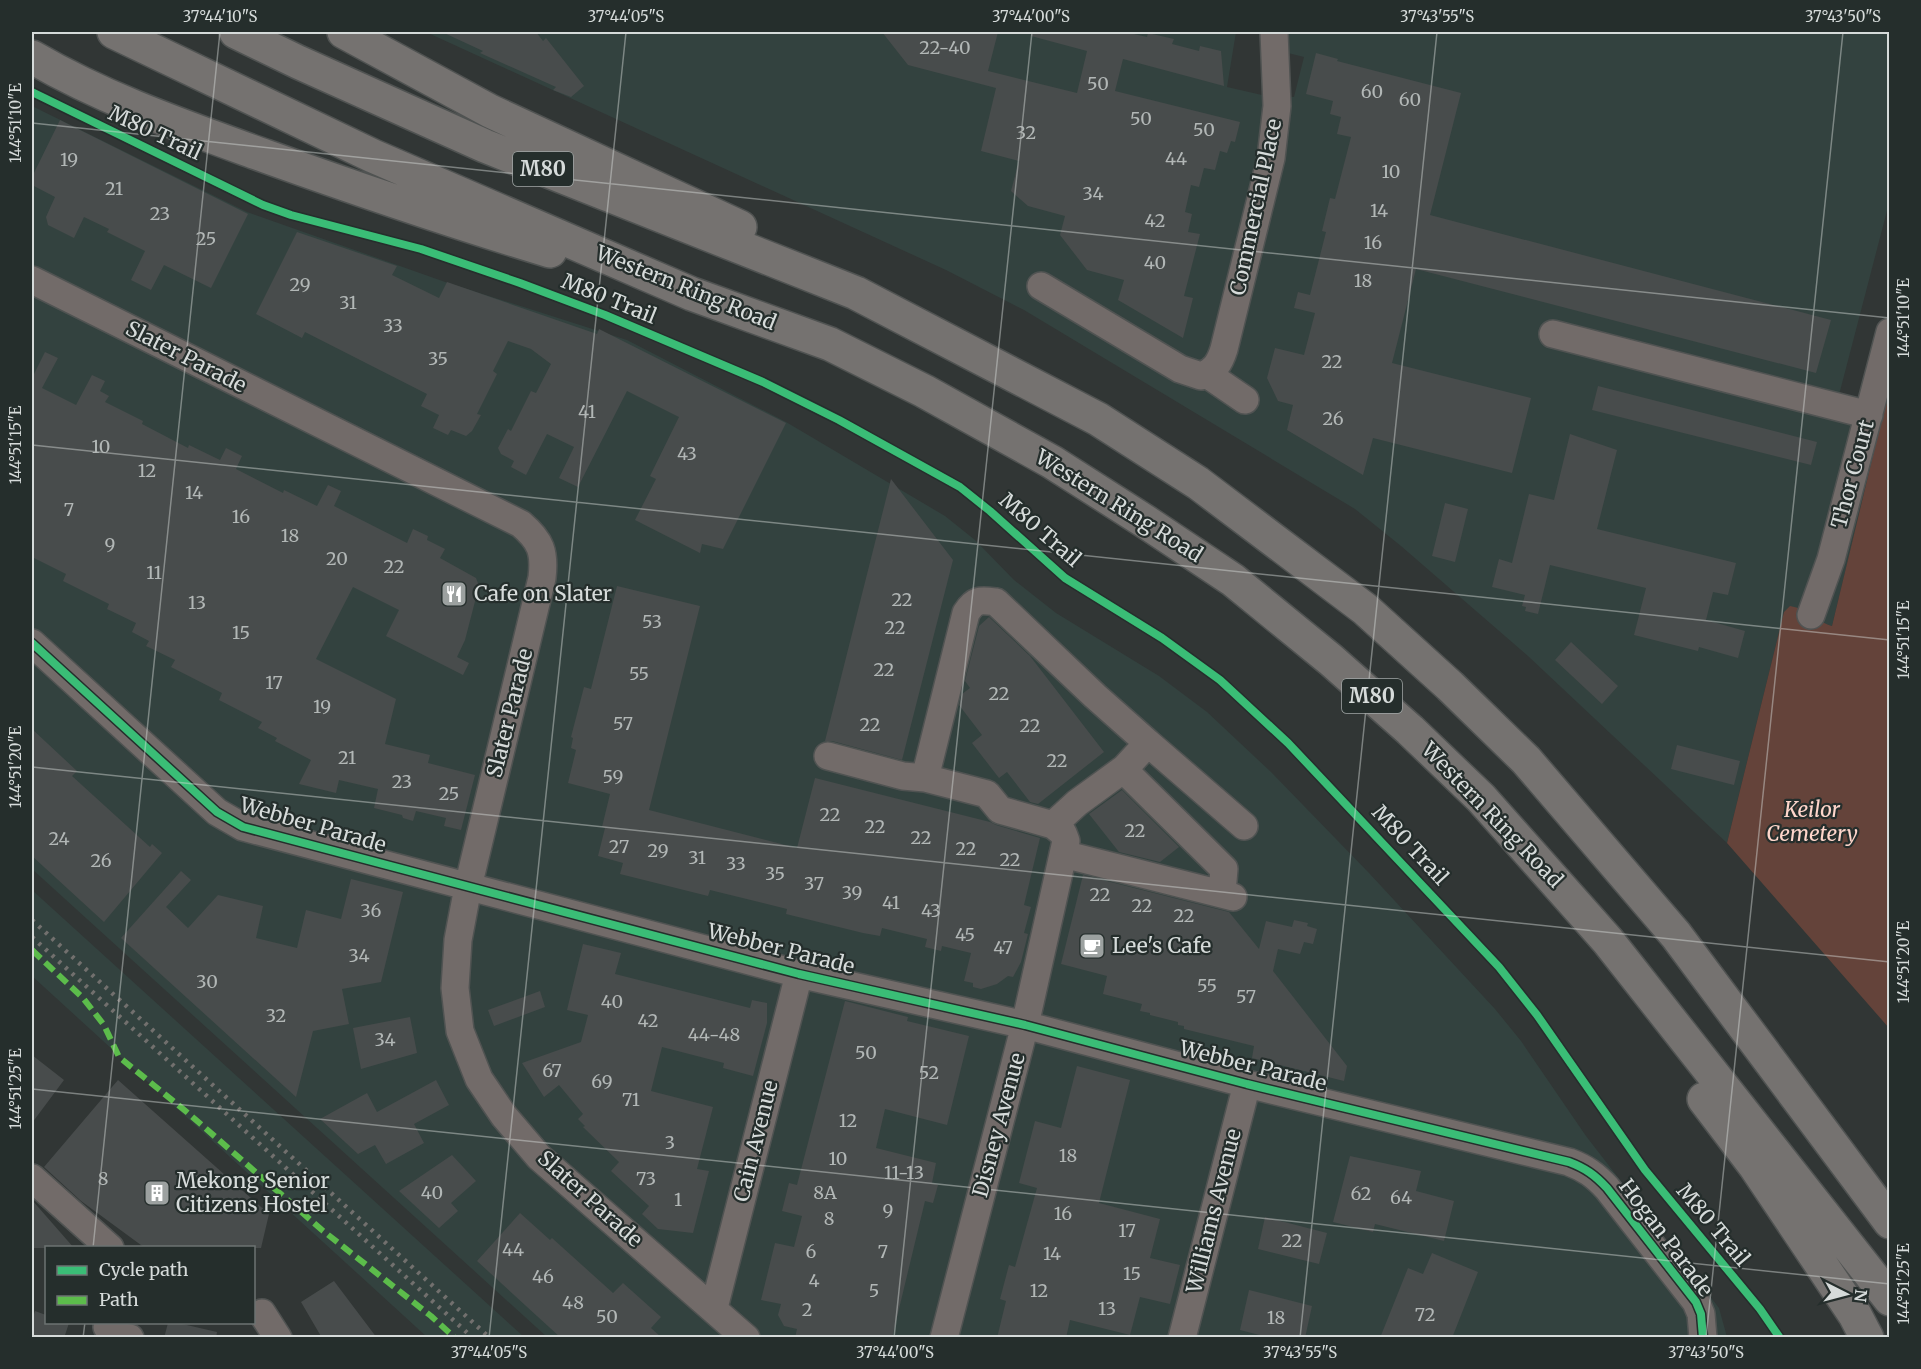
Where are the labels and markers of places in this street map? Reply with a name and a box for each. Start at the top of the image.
restaurant icon: Cafe on Slater [439,579,469,609]
place label: Cafe on Slater [474,580,612,607]
cafe icon: Lee's Cafe [1077,931,1107,961]
place label: Lee's Cafe [1112,932,1211,959]
place label: Mekong Senior Citizens Hostel [176,1167,330,1218]
building icon: Mekong Senior Citizens Hostel [142,1178,172,1208]

